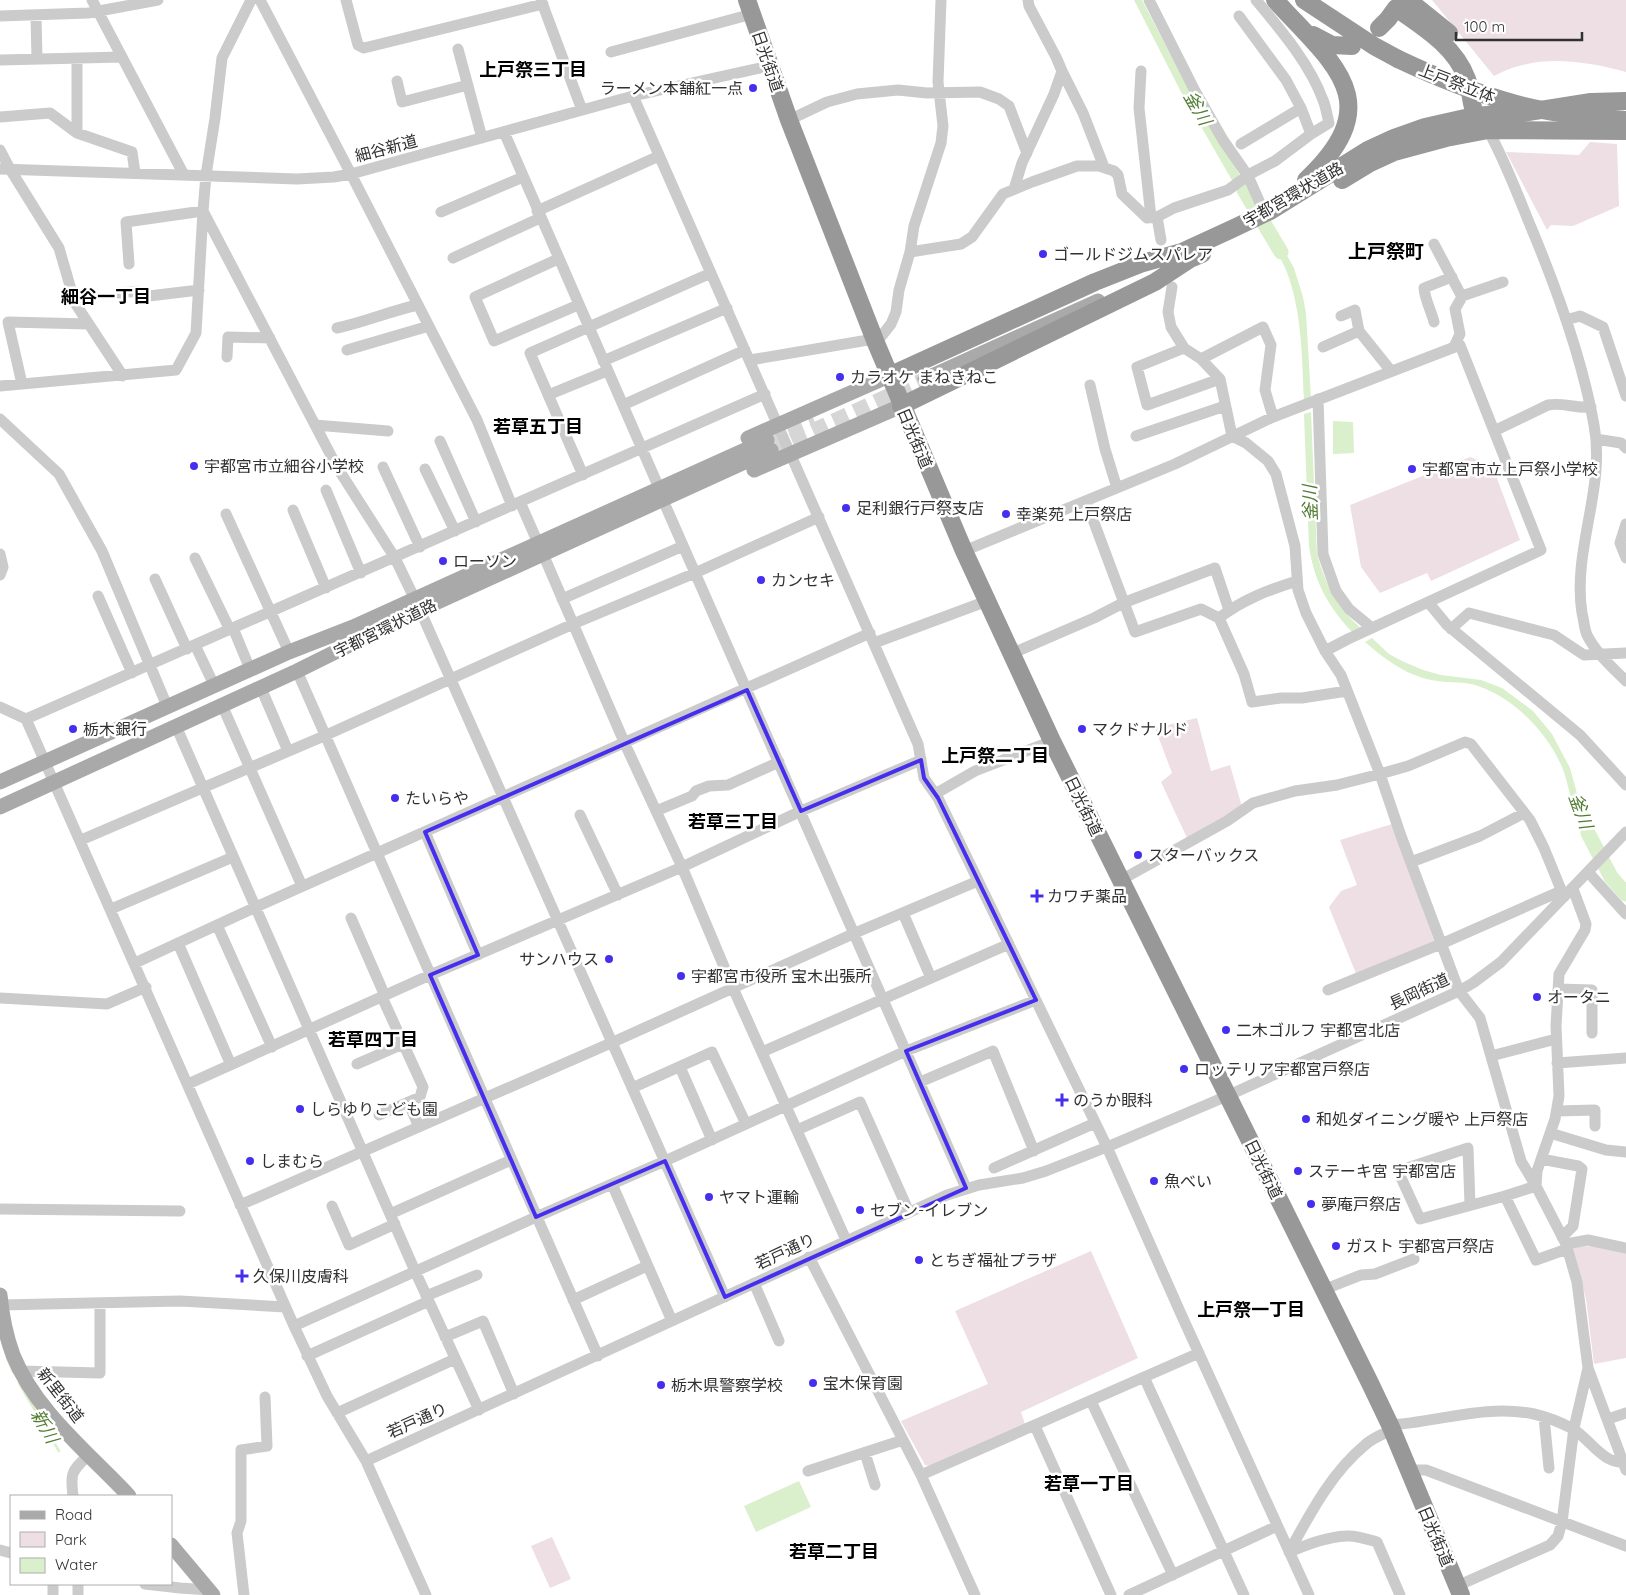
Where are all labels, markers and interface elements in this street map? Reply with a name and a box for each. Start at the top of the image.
scale bar [1456,10,1582,42]
text: 100 m [1464,17,1505,36]
street label: 日光街道 [748,27,788,95]
district label: 上戸祭三丁目 [479,58,587,81]
street label: 上戸祭立体 [1416,59,1498,107]
place label: ラーメン本舗紅一点 [600,78,743,98]
marker: ラーメン本舗紅一点 [747,82,759,94]
water label: 釜川 [1179,87,1218,131]
street label: 細谷新道 [352,130,420,166]
street label: 宇都宮環状道路 [1239,157,1347,231]
district label: 上戸祭町 [1348,239,1424,263]
place label: ゴールドジムスパレア [1053,244,1213,264]
marker: ゴールドジムスパレア [1037,248,1049,260]
district label: 細谷一丁目 [61,285,151,308]
place label: カラオケ まねきねこ [850,367,998,387]
marker: カラオケ まねきねこ [834,371,846,383]
street label: 日光街道 [893,405,937,471]
district label: 若草五丁目 [493,415,583,438]
place label: 宇都宮市立細谷小学校 [204,456,364,476]
place label: 宇都宮市立上戸祭小学校 [1422,459,1598,479]
marker: 宇都宮市立細谷小学校 [188,460,200,472]
marker: 宇都宮市立上戸祭小学校 [1406,463,1418,475]
water label: 釜川 [1298,483,1322,521]
place label: 足利銀行戸祭支店 [856,498,984,518]
marker: 足利銀行戸祭支店 [840,502,852,514]
place label: 幸楽苑 上戸祭店 [1016,504,1132,524]
marker: 幸楽苑 上戸祭店 [1000,508,1012,520]
place label: ローソン [453,551,517,571]
marker: ローソン [437,555,449,567]
place label: カンセキ [771,570,835,590]
marker: カンセキ [755,574,767,586]
street label: 宇都宮環状道路 [330,594,440,662]
place label: 栃木銀行 [83,719,147,739]
place label: マクドナルド [1092,719,1188,739]
marker: 栃木銀行 [67,723,79,735]
marker: マクドナルド [1076,723,1088,735]
district label: 上戸祭二丁目 [941,744,1049,767]
street label: 日光街道 [1061,773,1107,839]
place label: たいらや [405,788,469,808]
water label: 釜川 [1564,790,1599,834]
marker: たいらや [389,792,401,804]
district label: 若草三丁目 [688,810,778,833]
place label: スターバックス [1148,845,1259,865]
marker: スターバックス [1132,849,1144,861]
place label: カワチ薬品 [1047,886,1127,906]
marker: カワチ薬品 [1031,890,1043,902]
place label: サンハウス [519,949,599,969]
marker: サンハウス [603,953,615,965]
place label: 宇都宮市役所 宝木出張所 [691,966,871,986]
street label: 長岡街道 [1386,968,1452,1014]
marker: 宇都宮市役所 宝木出張所 [675,970,687,982]
place label: オータニ [1547,987,1611,1007]
marker: オータニ [1531,991,1543,1003]
place label: 二木ゴルフ 宇都宮北店 [1236,1020,1400,1040]
marker: 二木ゴルフ 宇都宮北店 [1220,1024,1232,1036]
district label: 若草四丁目 [328,1028,418,1051]
place label: ロッテリア宇都宮戸祭店 [1194,1059,1370,1079]
marker: ロッテリア宇都宮戸祭店 [1178,1063,1190,1075]
place label: のうか眼科 [1073,1090,1153,1110]
marker: のうか眼科 [1055,1093,1069,1107]
place label: しらゆりこども園 [310,1099,438,1119]
marker: しらゆりこども園 [294,1103,306,1115]
place label: 和処ダイニング暖や 上戸祭店 [1316,1109,1528,1129]
marker: 和処ダイニング暖や 上戸祭店 [1300,1113,1312,1125]
street label: 日光街道 [1241,1136,1287,1202]
place label: しまむら [260,1151,324,1171]
marker: しまむら [244,1155,256,1167]
place label: ステーキ宮 宇都宮店 [1308,1161,1456,1181]
marker: ステーキ宮 宇都宮店 [1292,1165,1304,1177]
place label: 魚べい [1164,1171,1212,1191]
marker: 魚べい [1148,1175,1160,1187]
place label: ヤマト運輸 [719,1187,799,1207]
marker: ヤマト運輸 [703,1191,715,1203]
place label: 夢庵戸祭店 [1321,1194,1401,1214]
marker: 夢庵戸祭店 [1305,1198,1317,1210]
place label: セブン-イレブン [870,1200,988,1220]
marker: セブン-イレブン [854,1204,866,1216]
street label: 若戸通り [752,1228,818,1274]
place label: ガスト 宇都宮戸祭店 [1346,1236,1494,1256]
marker: ガスト 宇都宮戸祭店 [1330,1240,1342,1252]
place label: とちぎ福祉プラザ [929,1250,1057,1270]
marker: とちぎ福祉プラザ [913,1254,925,1266]
place label: 久保川皮膚科 [253,1266,349,1286]
marker: 久保川皮膚科 [235,1269,249,1283]
district label: 上戸祭一丁目 [1197,1298,1305,1321]
street label: 新里街道 [33,1364,89,1426]
place label: 宝木保育園 [823,1373,903,1393]
place label: 栃木県警察学校 [671,1375,783,1395]
marker: 宝木保育園 [807,1377,819,1389]
marker: 栃木県警察学校 [655,1379,667,1391]
street label: 若戸通り [384,1398,450,1442]
water label: 新川 [26,1405,65,1449]
district label: 若草一丁目 [1044,1472,1134,1495]
legend [10,1495,172,1585]
street label: 日光街道 [1414,1503,1458,1569]
text: Road [55,1505,92,1524]
text: Park [55,1530,87,1549]
district label: 若草二丁目 [789,1540,879,1563]
text: Water [55,1555,98,1574]

